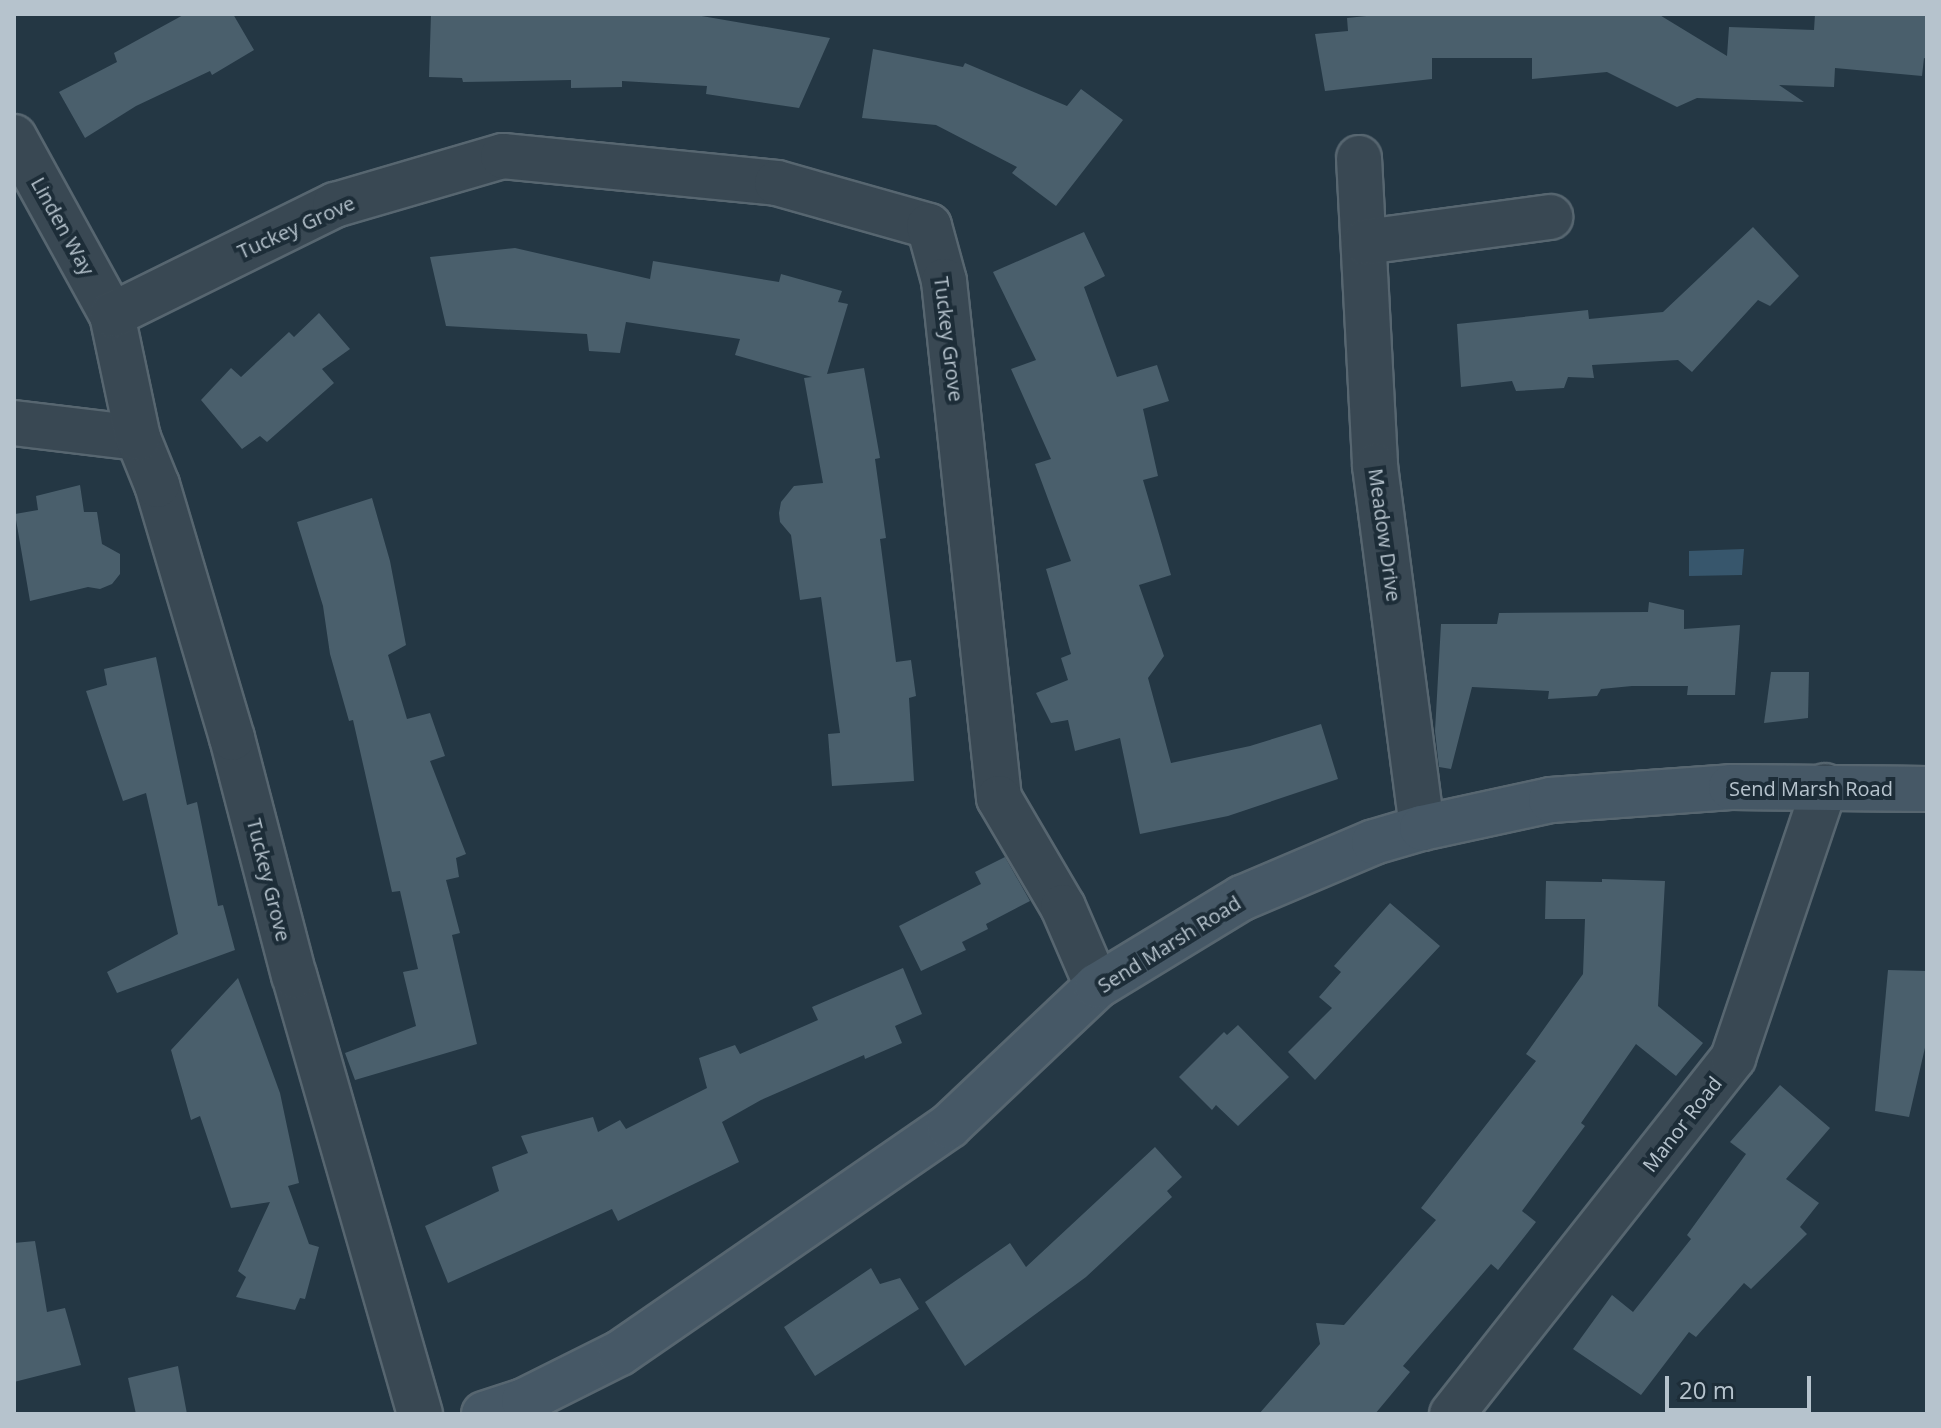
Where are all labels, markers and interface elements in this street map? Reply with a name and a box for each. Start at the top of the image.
street label: Linden Way [26,173,100,279]
street label: Tuckey Grove [234,190,358,264]
street label: Tuckey Grove [929,275,969,403]
street label: Meadow Drive [1364,467,1406,603]
street label: Send Marsh Road [1729,776,1893,800]
street label: Tuckey Grove [242,816,296,944]
street label: Send Marsh Road [1093,890,1245,998]
street label: Manor Road [1637,1072,1727,1176]
scale bar [1669,1360,1815,1410]
text: 20 m [1679,1373,1735,1406]

